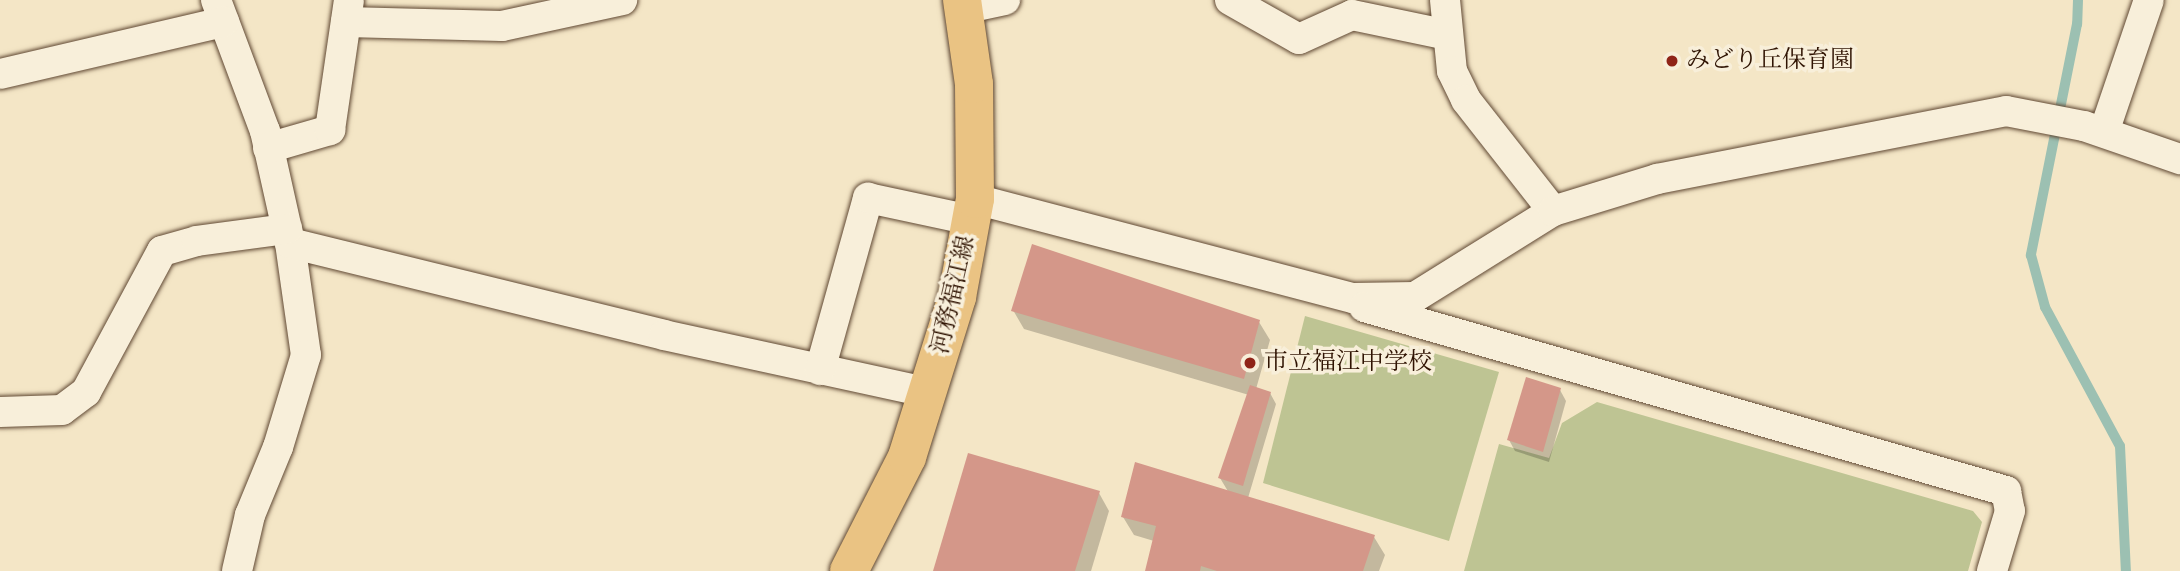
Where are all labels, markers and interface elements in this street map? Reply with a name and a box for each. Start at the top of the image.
place label: みどり丘保育園 [1686,47,1854,75]
marker: みどり丘保育園 [1664,53,1680,69]
street label: 河務福江線 [926,233,982,357]
place label: 市立福江中学校 [1264,349,1432,377]
marker: 市立福江中学校 [1242,355,1258,371]

